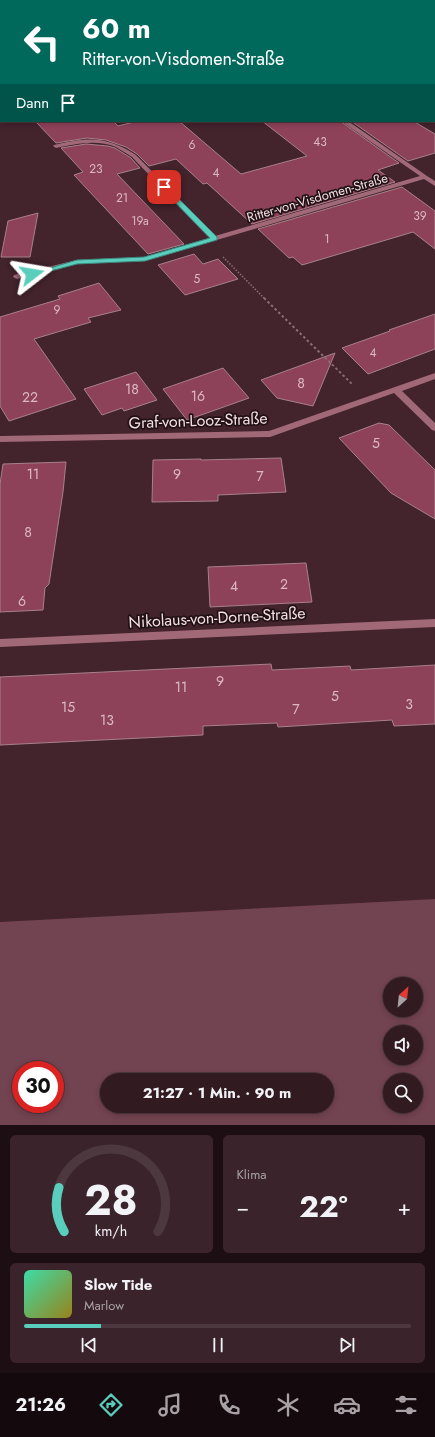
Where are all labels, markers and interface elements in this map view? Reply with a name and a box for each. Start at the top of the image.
text: 60 m [82,8,151,49]
icon: left [16,16,68,68]
text: Ritter-von-Visdomen-Straße [82,46,284,72]
text: Dann [16,92,49,114]
icon: arrive [57,92,79,114]
house number: 43 [313,133,327,151]
house number: 6 [189,136,196,154]
house number: 23 [89,160,103,178]
house number: 4 [213,164,220,182]
street label: Ritter-von-Visdomen-Straße [244,168,390,227]
pin [147,170,181,204]
icon: arrive [153,176,175,198]
house number: 21 [116,189,128,207]
house number: 39 [413,207,427,225]
house number: 19a [131,212,149,230]
house number: 1 [324,230,330,248]
position arrow [11,253,53,295]
house number: 5 [194,270,201,288]
house number: 9 [54,301,61,319]
house number: 4 [370,344,377,362]
house number: 8 [297,373,305,393]
house number: 18 [125,379,139,399]
house number: 16 [191,386,205,406]
house number: 22 [22,387,38,407]
street label: Graf-von-Looz-Straße [128,407,268,434]
house number: 5 [372,433,380,453]
house number: 11 [27,464,39,484]
house number: 9 [173,464,181,484]
house number: 7 [256,466,264,486]
house number: 8 [24,522,32,542]
house number: 2 [280,574,288,594]
house number: 4 [230,576,238,596]
house number: 6 [18,591,26,611]
street label: Nikolaus-von-Dorne-Straße [128,601,306,634]
house number: 9 [216,671,224,691]
house number: 11 [175,677,187,697]
house number: 5 [331,686,339,706]
house number: 3 [405,694,413,714]
house number: 15 [61,697,75,717]
house number: 7 [292,699,300,719]
house number: 13 [100,710,114,730]
north arrow [383,977,423,1017]
map controls [383,977,423,1113]
button: sound [383,1025,423,1065]
speed limit sign: 30 [12,1061,64,1113]
button: search [383,1073,423,1113]
text: 21:27 · 1 Min. · 90 m [143,1082,291,1104]
text: Klima [237,1165,267,1184]
text: 28 [85,1170,138,1231]
text: 22° [299,1185,348,1228]
text: − [237,1191,249,1223]
text: + [397,1191,411,1223]
text: km/h [95,1221,127,1241]
text: Slow Tide [84,1274,152,1296]
text: Marlow [84,1296,124,1315]
icon: previous [78,1334,100,1356]
icon: pause [207,1334,229,1356]
icon: next [336,1334,358,1356]
icon: directions [97,1391,125,1419]
icon: music [156,1391,184,1419]
icon: phone [215,1391,243,1419]
icon: climate [274,1391,302,1419]
icon: car [333,1391,361,1419]
icon: filters [392,1391,420,1419]
text: 21:26 [15,1392,66,1418]

